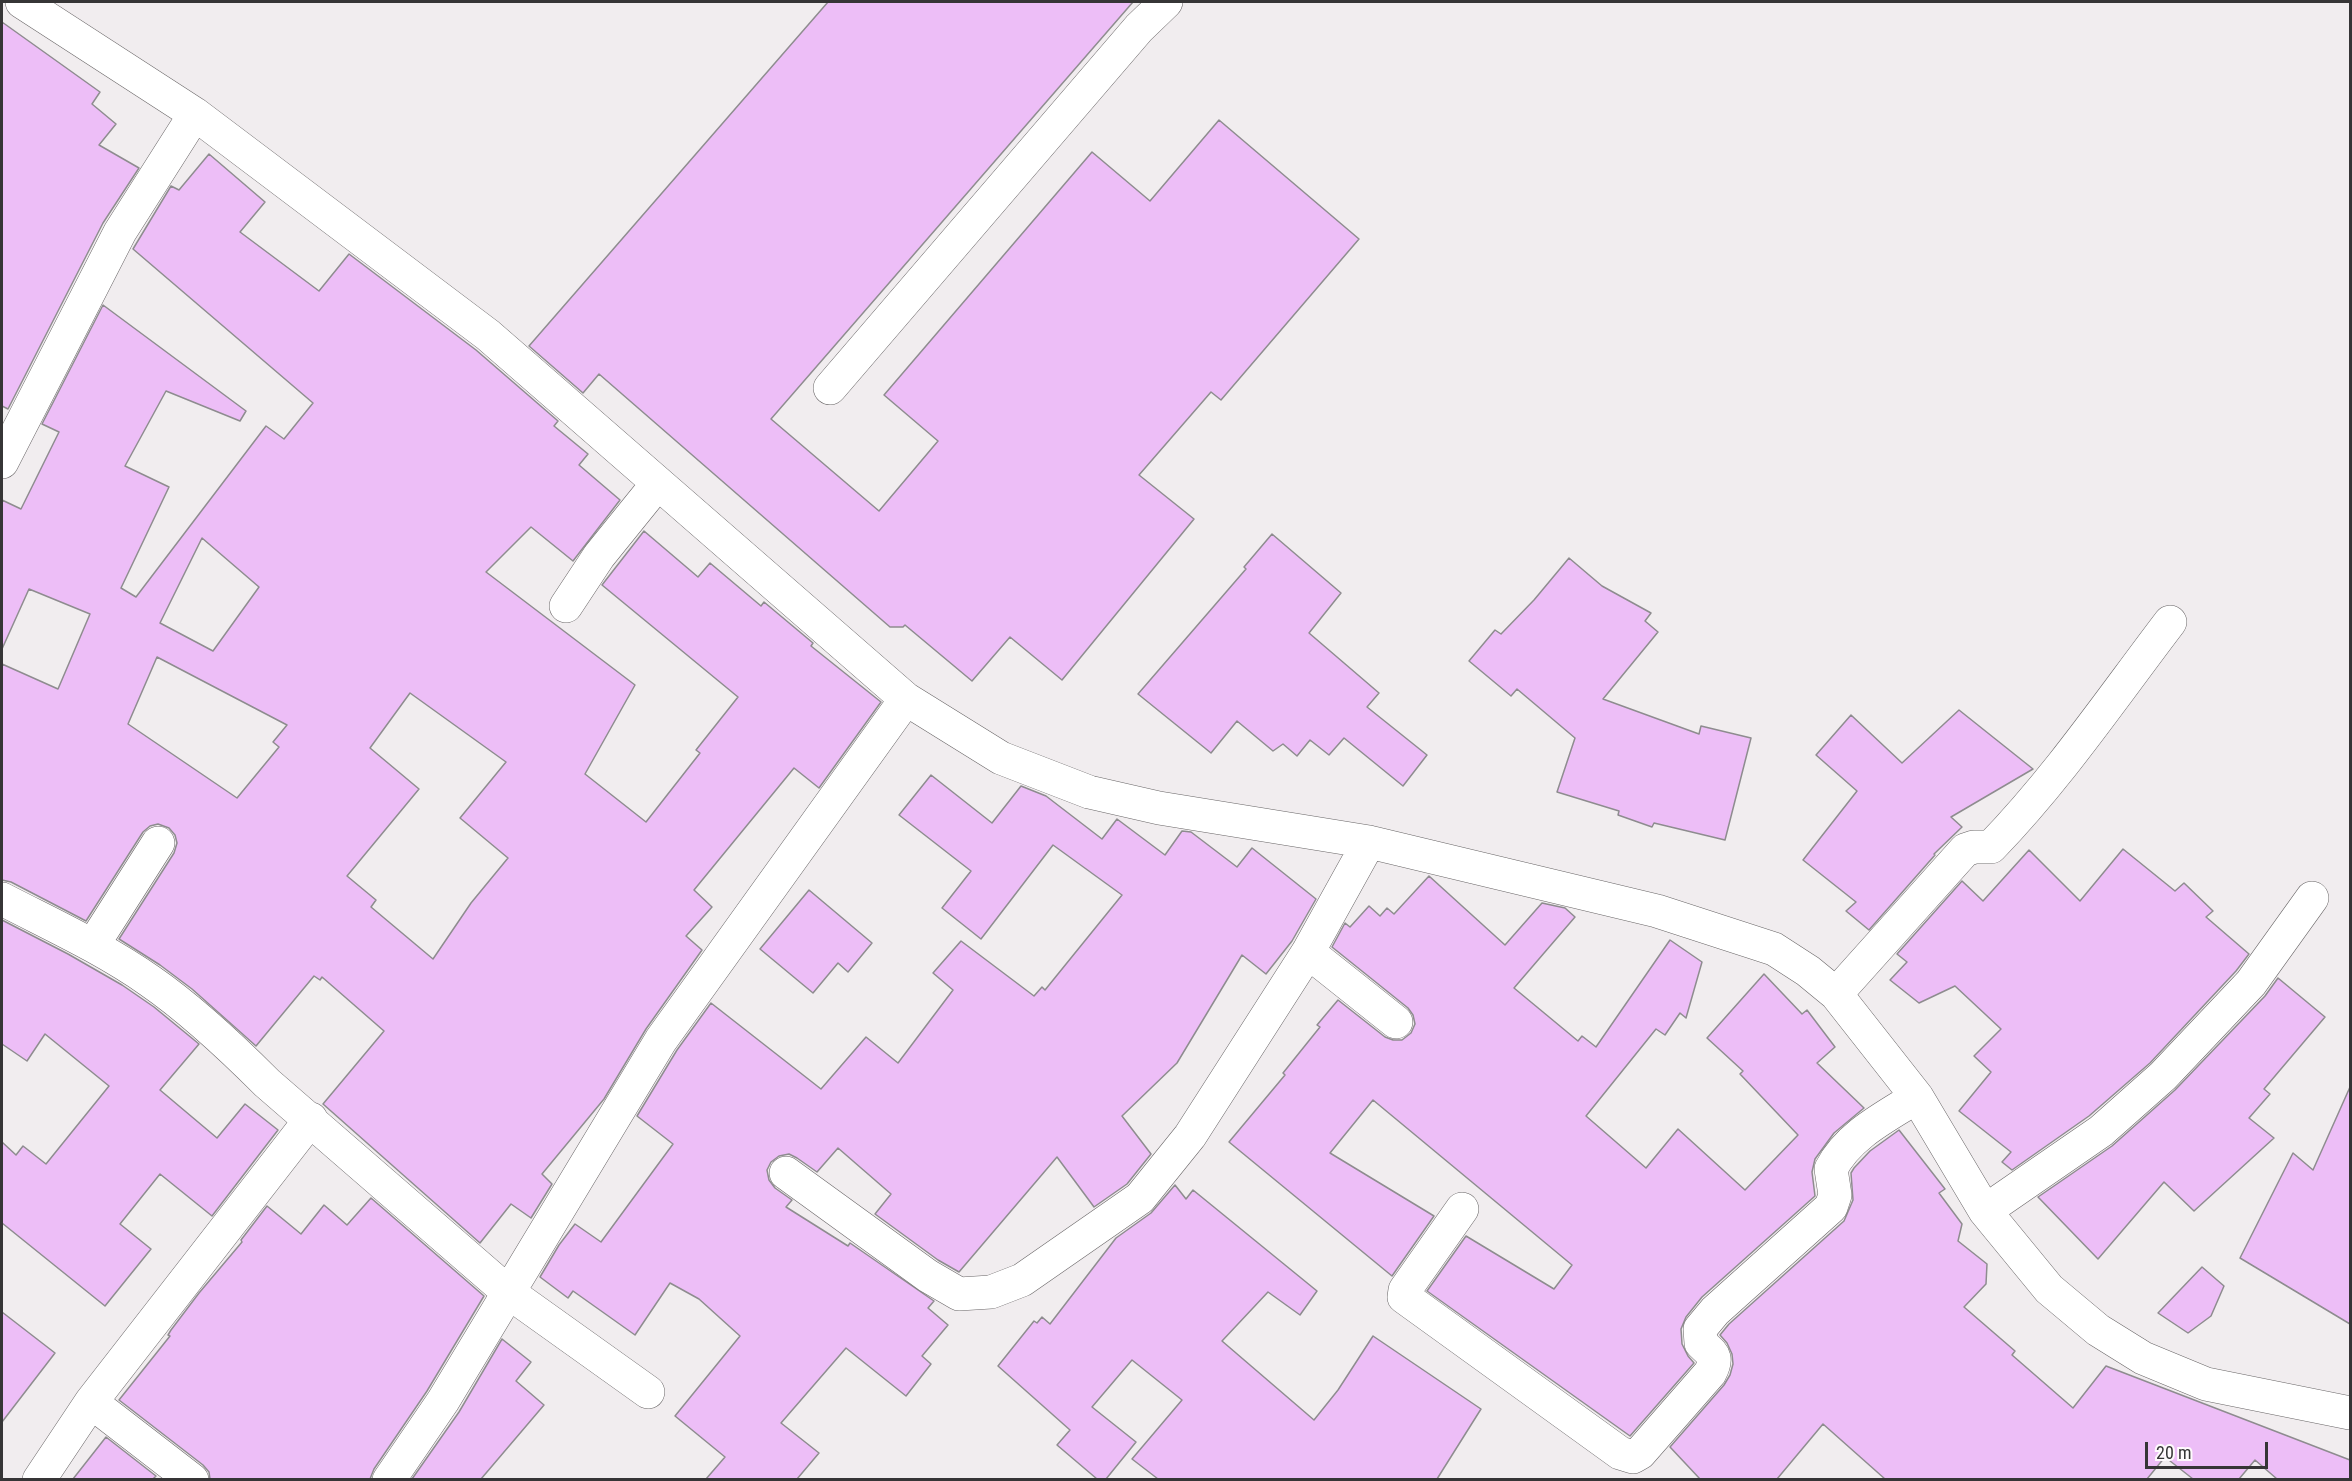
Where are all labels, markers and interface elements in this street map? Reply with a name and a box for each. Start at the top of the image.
scale bar [2148,1430,2271,1468]
text: 20 m [2156,1442,2191,1463]

